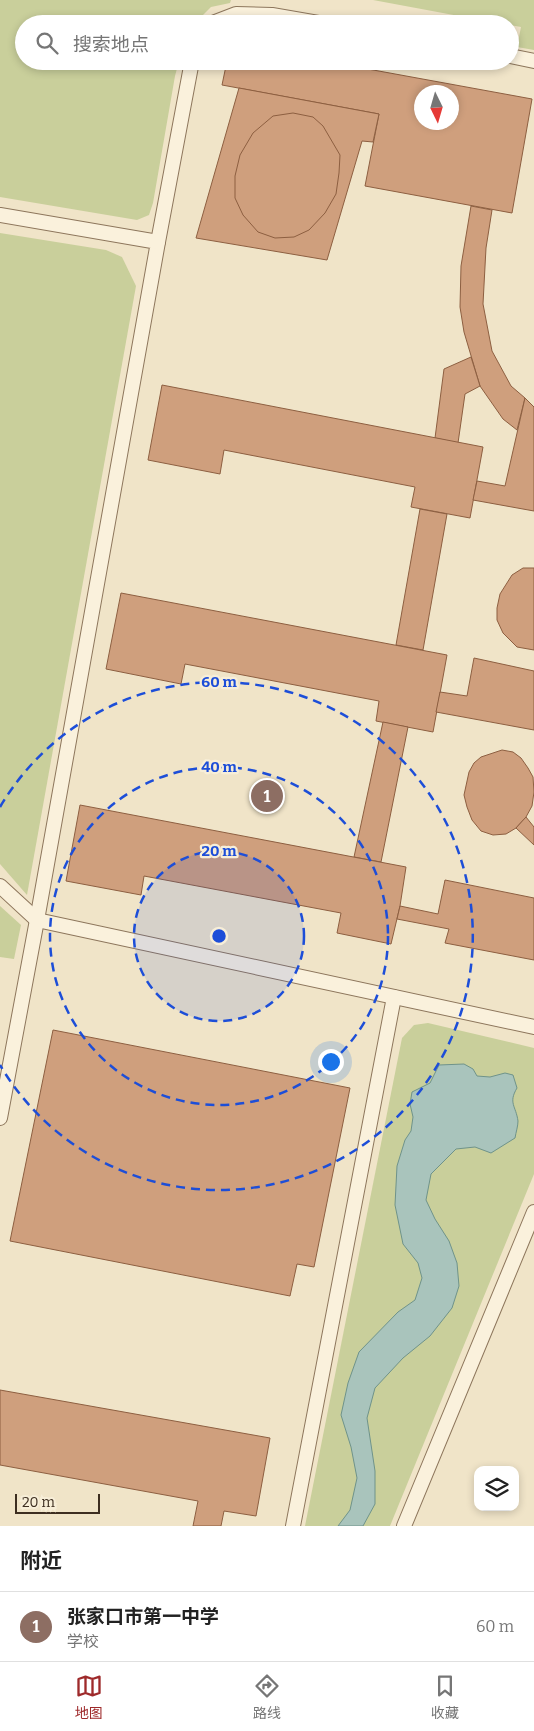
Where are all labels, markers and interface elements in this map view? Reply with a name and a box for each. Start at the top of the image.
search box [15,15,519,70]
icon: search [33,29,61,57]
text: 搜索地点 [73,33,149,56]
north arrow [414,85,459,130]
text: 60 m [201,673,237,691]
text: 40 m [201,758,238,776]
pin: 1 [251,777,283,815]
text: 20 m [202,842,237,860]
centre of rings [210,927,228,945]
your location [318,1049,344,1075]
map controls [474,1466,519,1511]
button: layers [474,1466,519,1511]
scale bar [15,1491,100,1514]
text: 20 m [22,1494,55,1511]
text: 附近 [20,1548,62,1574]
text: 张家口市第一中学 [67,1605,219,1628]
text: 1 [33,1617,39,1636]
text: 60 m [476,1617,514,1636]
text: 学校 [67,1632,99,1651]
tab: 地图 [75,1672,103,1722]
tab: 路线 [253,1672,281,1722]
tab: 收藏 [431,1672,459,1722]

